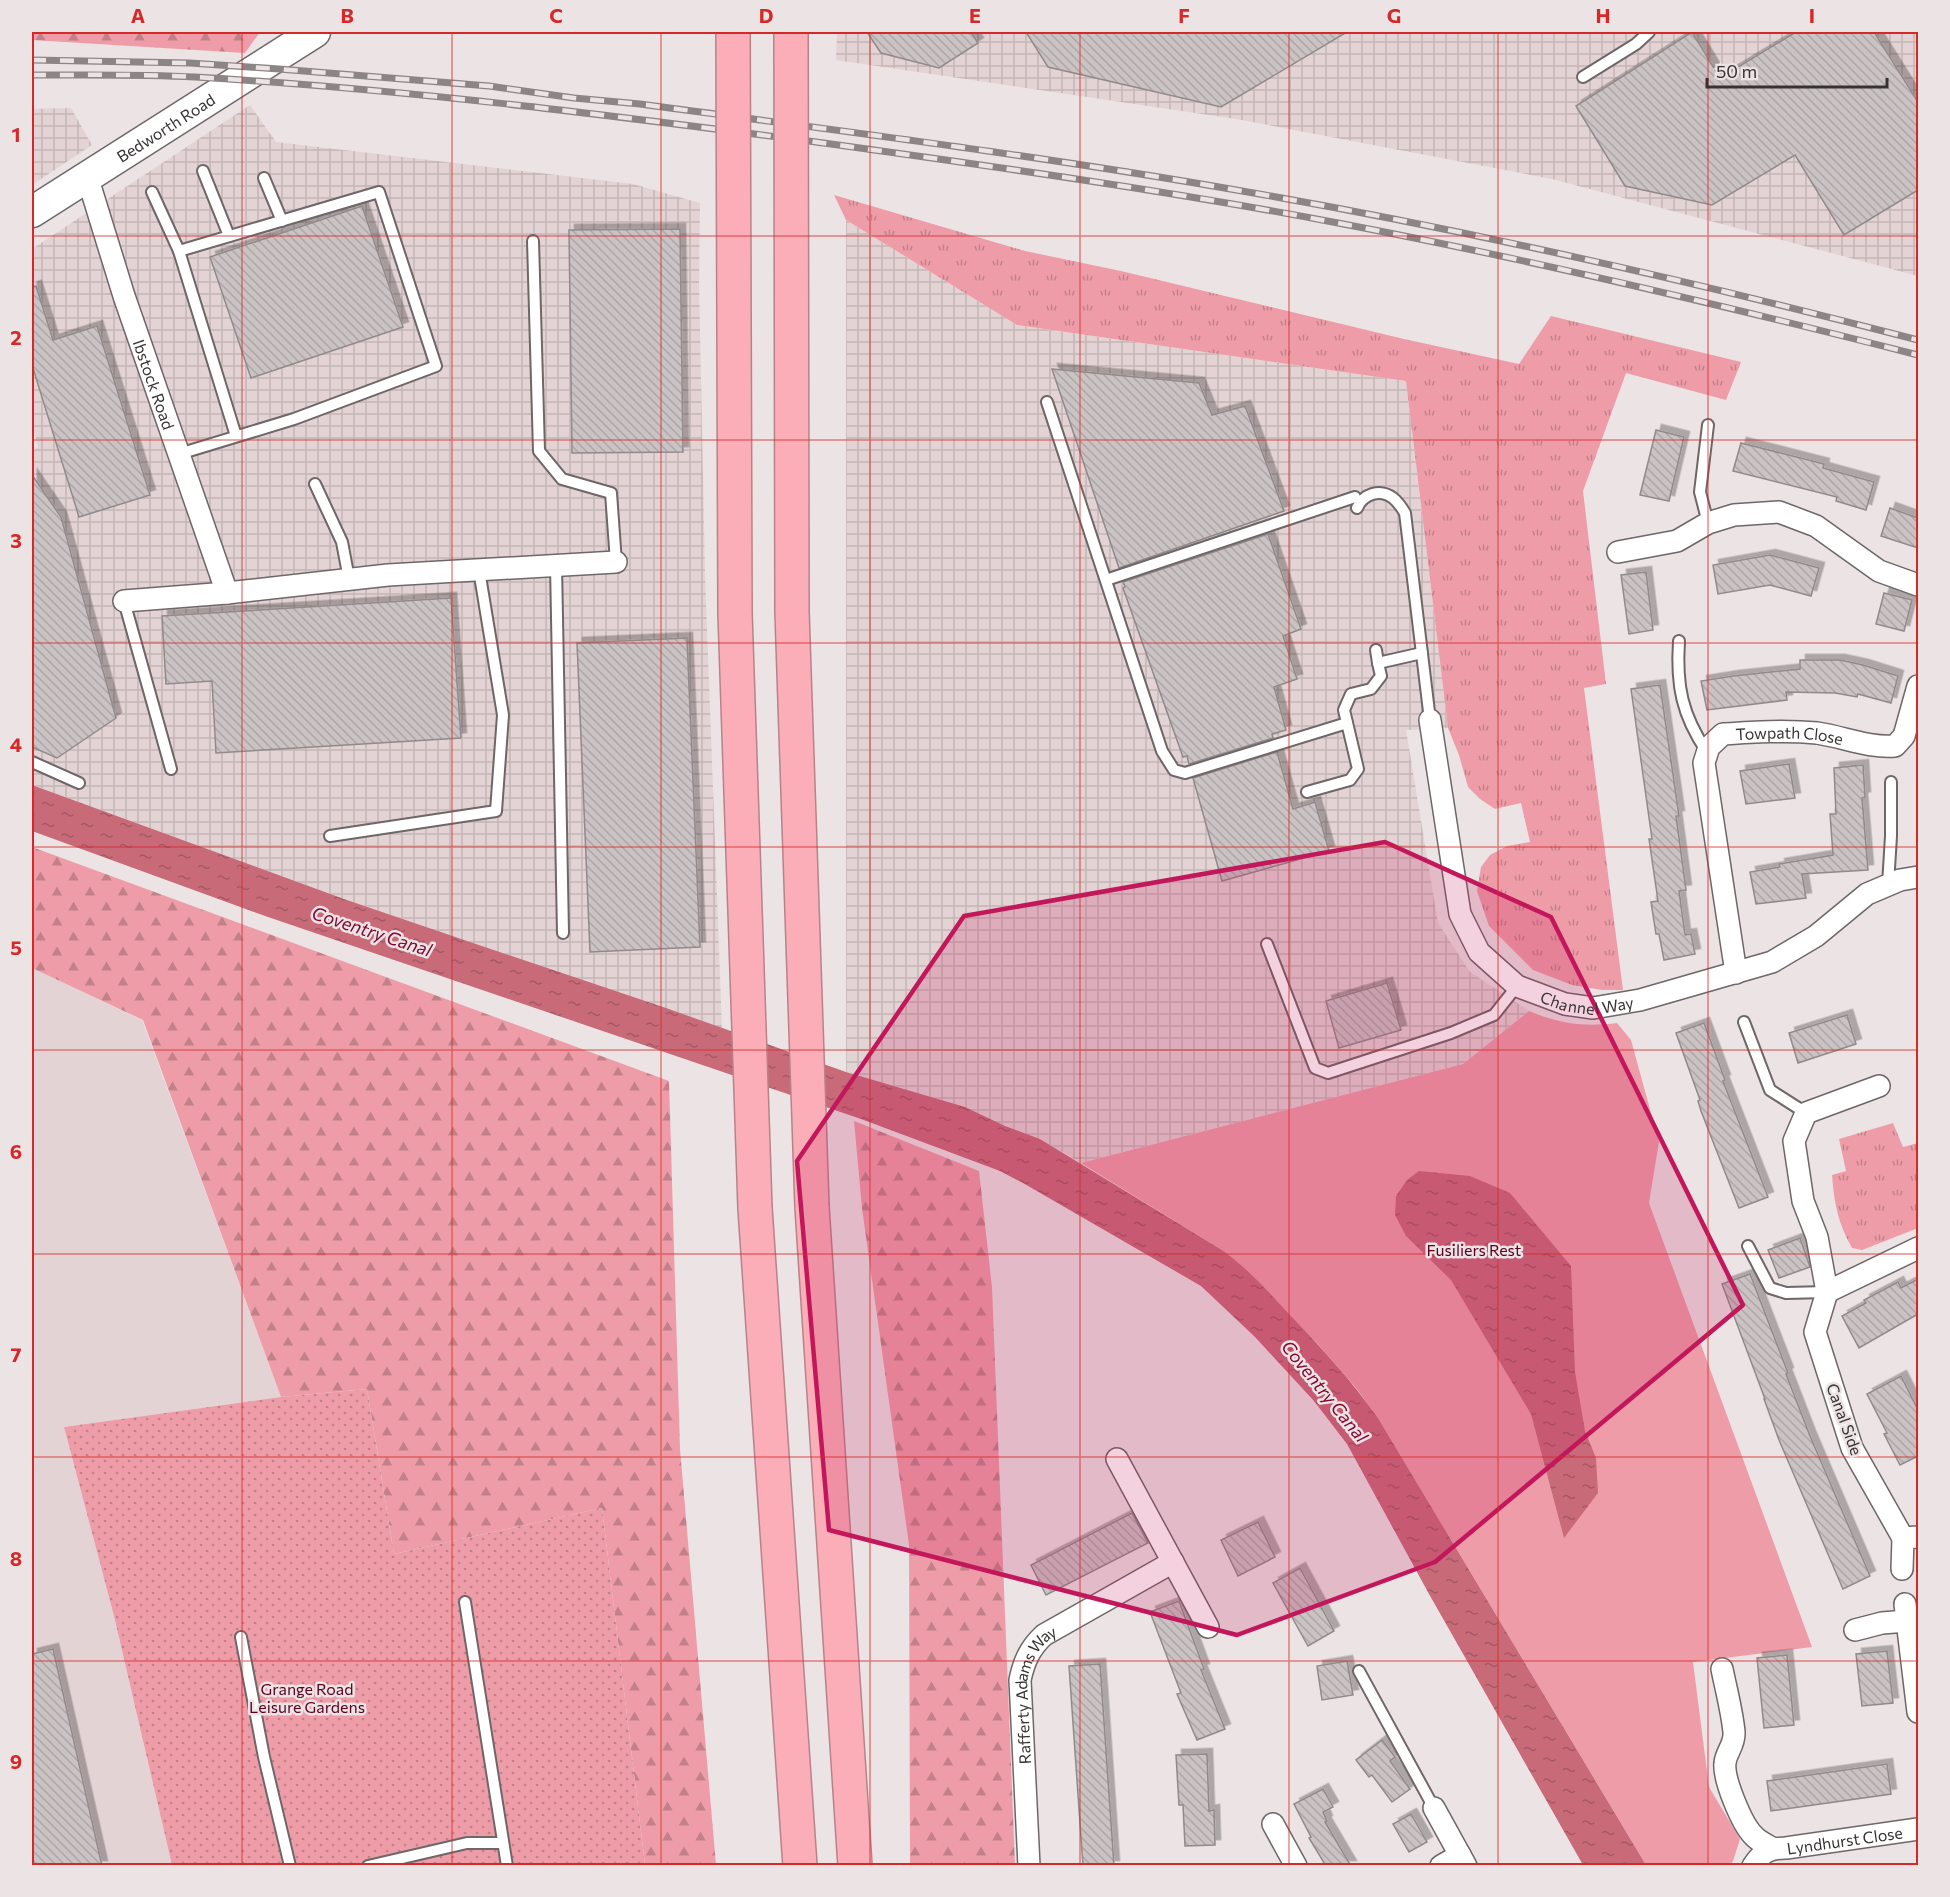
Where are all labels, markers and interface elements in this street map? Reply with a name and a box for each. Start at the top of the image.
text: A [131,3,145,27]
text: B [340,3,354,27]
text: C [549,3,563,27]
text: D [759,3,773,27]
text: E [969,3,981,27]
text: F [1178,3,1190,27]
text: G [1387,3,1401,27]
text: H [1596,3,1611,27]
text: I [1809,3,1815,27]
scale bar [1707,51,1887,89]
text: 50 m [1716,60,1757,82]
street label: Bedworth Road [113,89,218,165]
text: 1 [11,122,21,146]
text: 2 [10,325,22,349]
street label: Ibstock Road [130,337,179,432]
text: 3 [10,528,22,552]
street label: Towpath Close [1735,722,1845,748]
text: 4 [10,732,22,756]
water label: Coventry Canal [309,901,435,961]
text: 5 [10,935,22,959]
street label: Channel Way [1538,986,1635,1018]
text: 6 [10,1139,22,1163]
park label: Fusiliers Rest [1427,1240,1522,1259]
water label: Coventry Canal [1277,1336,1373,1447]
text: 7 [11,1342,22,1366]
street label: Canal Side [1823,1380,1867,1458]
text: 8 [10,1546,22,1570]
street label: Rafferty Adams Way [1011,1621,1059,1765]
park label: Grange Road Leisure Gardens [249,1679,365,1716]
text: 9 [10,1749,22,1773]
street label: Lyndhurst Close [1785,1822,1904,1857]

